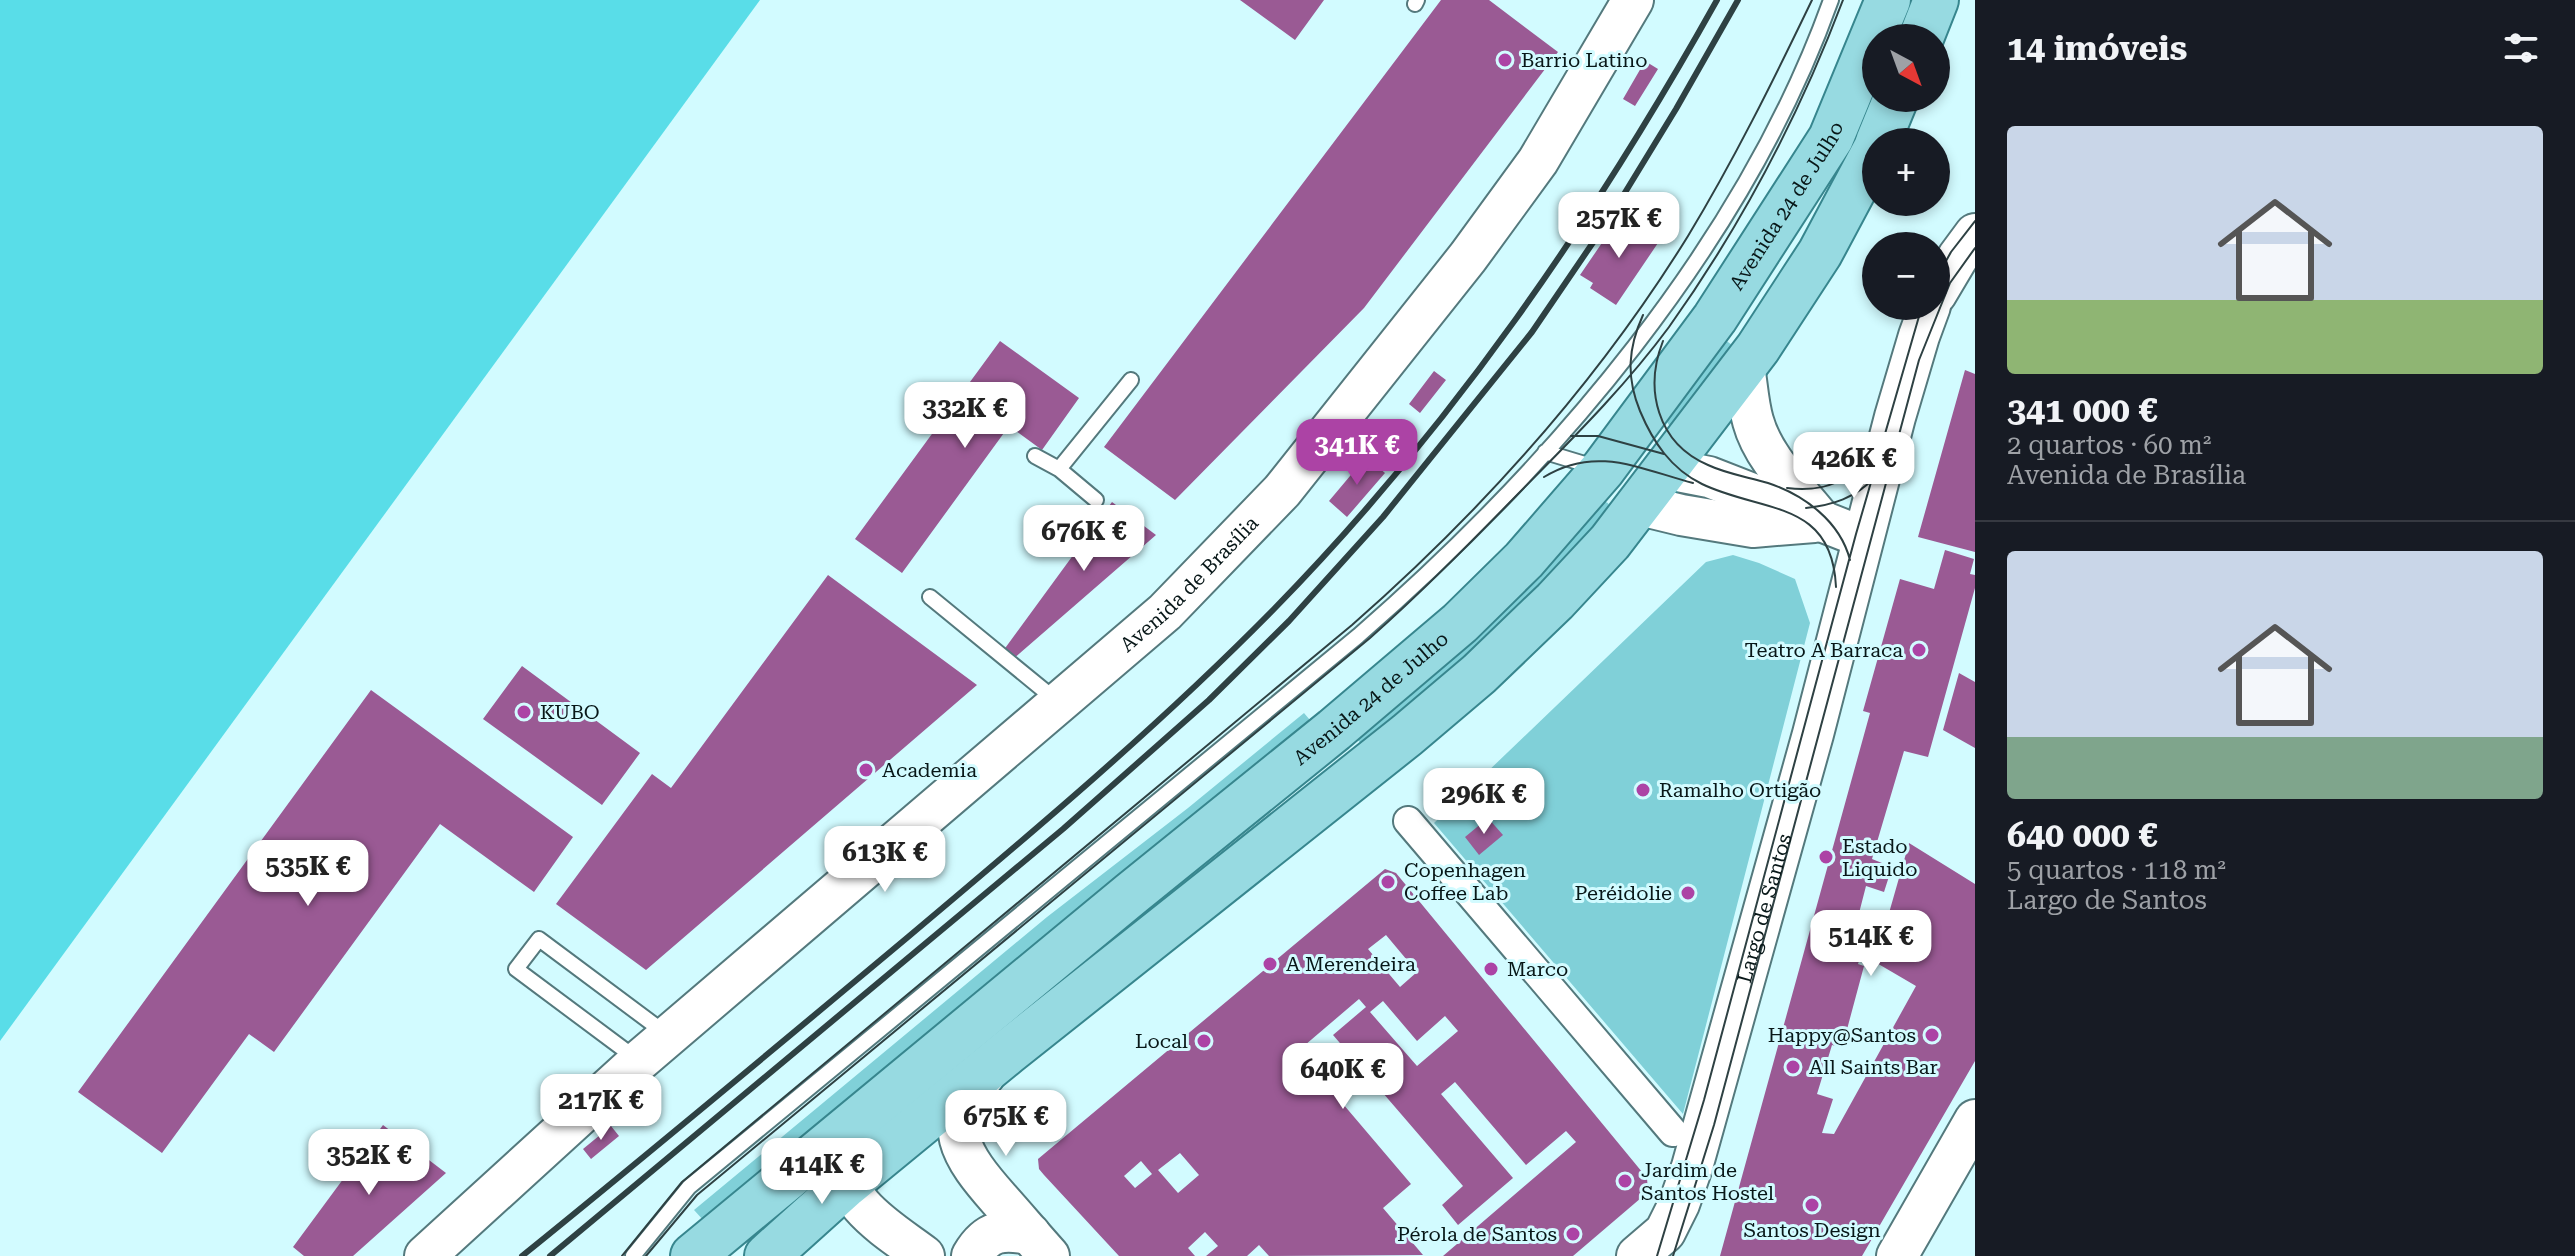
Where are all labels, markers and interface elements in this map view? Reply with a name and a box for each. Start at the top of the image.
north arrow [1862,24,1950,112]
map controls [1862,24,1950,320]
icon: filters [2499,26,2543,70]
text: 14 imóveis [2007,28,2187,68]
place label: Barrio Latino [1521,48,1648,72]
marker: Barrio Latino [1496,51,1514,69]
street label: Avenida 24 de Julho [1724,118,1848,294]
button: + [1862,128,1950,216]
icon: home [2203,178,2347,322]
pin: 257K € [1554,192,1684,260]
text: 257K € [1576,203,1662,233]
button: − [1862,232,1950,320]
pin: 332K € [900,382,1030,450]
text: 341 000 € [2007,390,2157,430]
text: 332K € [922,393,1008,423]
pin: 341K € [1292,419,1422,487]
text: 341K € [1314,430,1400,460]
text: 2 quartos · 60 m² [2007,430,2211,460]
pin: 426K € [1789,432,1919,500]
text: 426K € [1811,443,1897,473]
text: Avenida de Brasília [2007,460,2246,490]
pin: 676K € [1019,505,1149,573]
street label: Avenida de Brasília [1115,511,1263,657]
text: 676K € [1041,516,1127,546]
icon: home [2203,603,2347,747]
street label: Avenida 24 de Julho [1289,626,1453,770]
place label: Teatro A Barraca [1745,638,1903,662]
marker: Teatro A Barraca [1910,641,1928,659]
place label: KUBO [540,700,600,724]
marker: KUBO [515,703,533,721]
place label: Academia [882,758,977,782]
marker: Academia [857,761,875,779]
pin: 296K € [1419,768,1549,836]
place label: Ramalho Ortigão [1659,778,1821,802]
text: 296K € [1441,779,1527,809]
marker: Ramalho Ortigão [1634,781,1652,799]
text: 640 000 € [2007,815,2157,855]
pin: 613K € [820,826,950,894]
street label: Largo de Santos [1732,831,1797,986]
place label: Estado Liquido [1842,834,1917,881]
text: 613K € [842,837,928,867]
pin: 535K € [243,840,373,908]
marker: Estado Liquido [1817,848,1835,866]
text: 535K € [265,851,351,881]
text: 5 quartos · 118 m² [2007,855,2226,885]
place label: Copenhagen Coffee Lab [1404,858,1526,905]
marker: Copenhagen Coffee Lab [1379,873,1397,891]
place label: Peréidolie [1575,881,1672,905]
marker: Peréidolie [1679,884,1697,902]
text: Largo de Santos [2007,885,2207,915]
pin: 514K € [1806,910,1936,978]
text: 514K € [1828,921,1914,951]
place label: A Merendeira [1286,952,1416,976]
marker: A Merendeira [1261,955,1279,973]
place label: Marco [1507,957,1568,981]
marker: Marco [1482,960,1500,978]
place label: Happy@Santos [1768,1023,1916,1047]
marker: Happy@Santos [1923,1026,1941,1044]
place label: Local [1135,1029,1188,1053]
marker: Local [1195,1032,1213,1050]
pin: 640K € [1278,1043,1408,1111]
text: 640K € [1300,1054,1386,1084]
place label: All Saints Bar [1809,1055,1938,1079]
marker: All Saints Bar [1784,1058,1802,1076]
pin: 217K € [536,1074,666,1142]
text: 217K € [558,1085,644,1115]
pin: 675K € [941,1090,1071,1158]
text: 675K € [963,1101,1049,1131]
pin: 352K € [304,1129,434,1197]
pin: 414K € [757,1138,887,1206]
text: 352K € [326,1140,412,1170]
text: 414K € [779,1149,865,1179]
place label: Jardim de Santos Hostel [1641,1158,1774,1205]
marker: Jardim de Santos Hostel [1616,1172,1634,1190]
marker: Santos Design [1803,1196,1821,1214]
place label: Santos Design [1743,1218,1881,1242]
place label: Pérola de Santos [1397,1222,1557,1246]
marker: Pérola de Santos [1564,1225,1582,1243]

